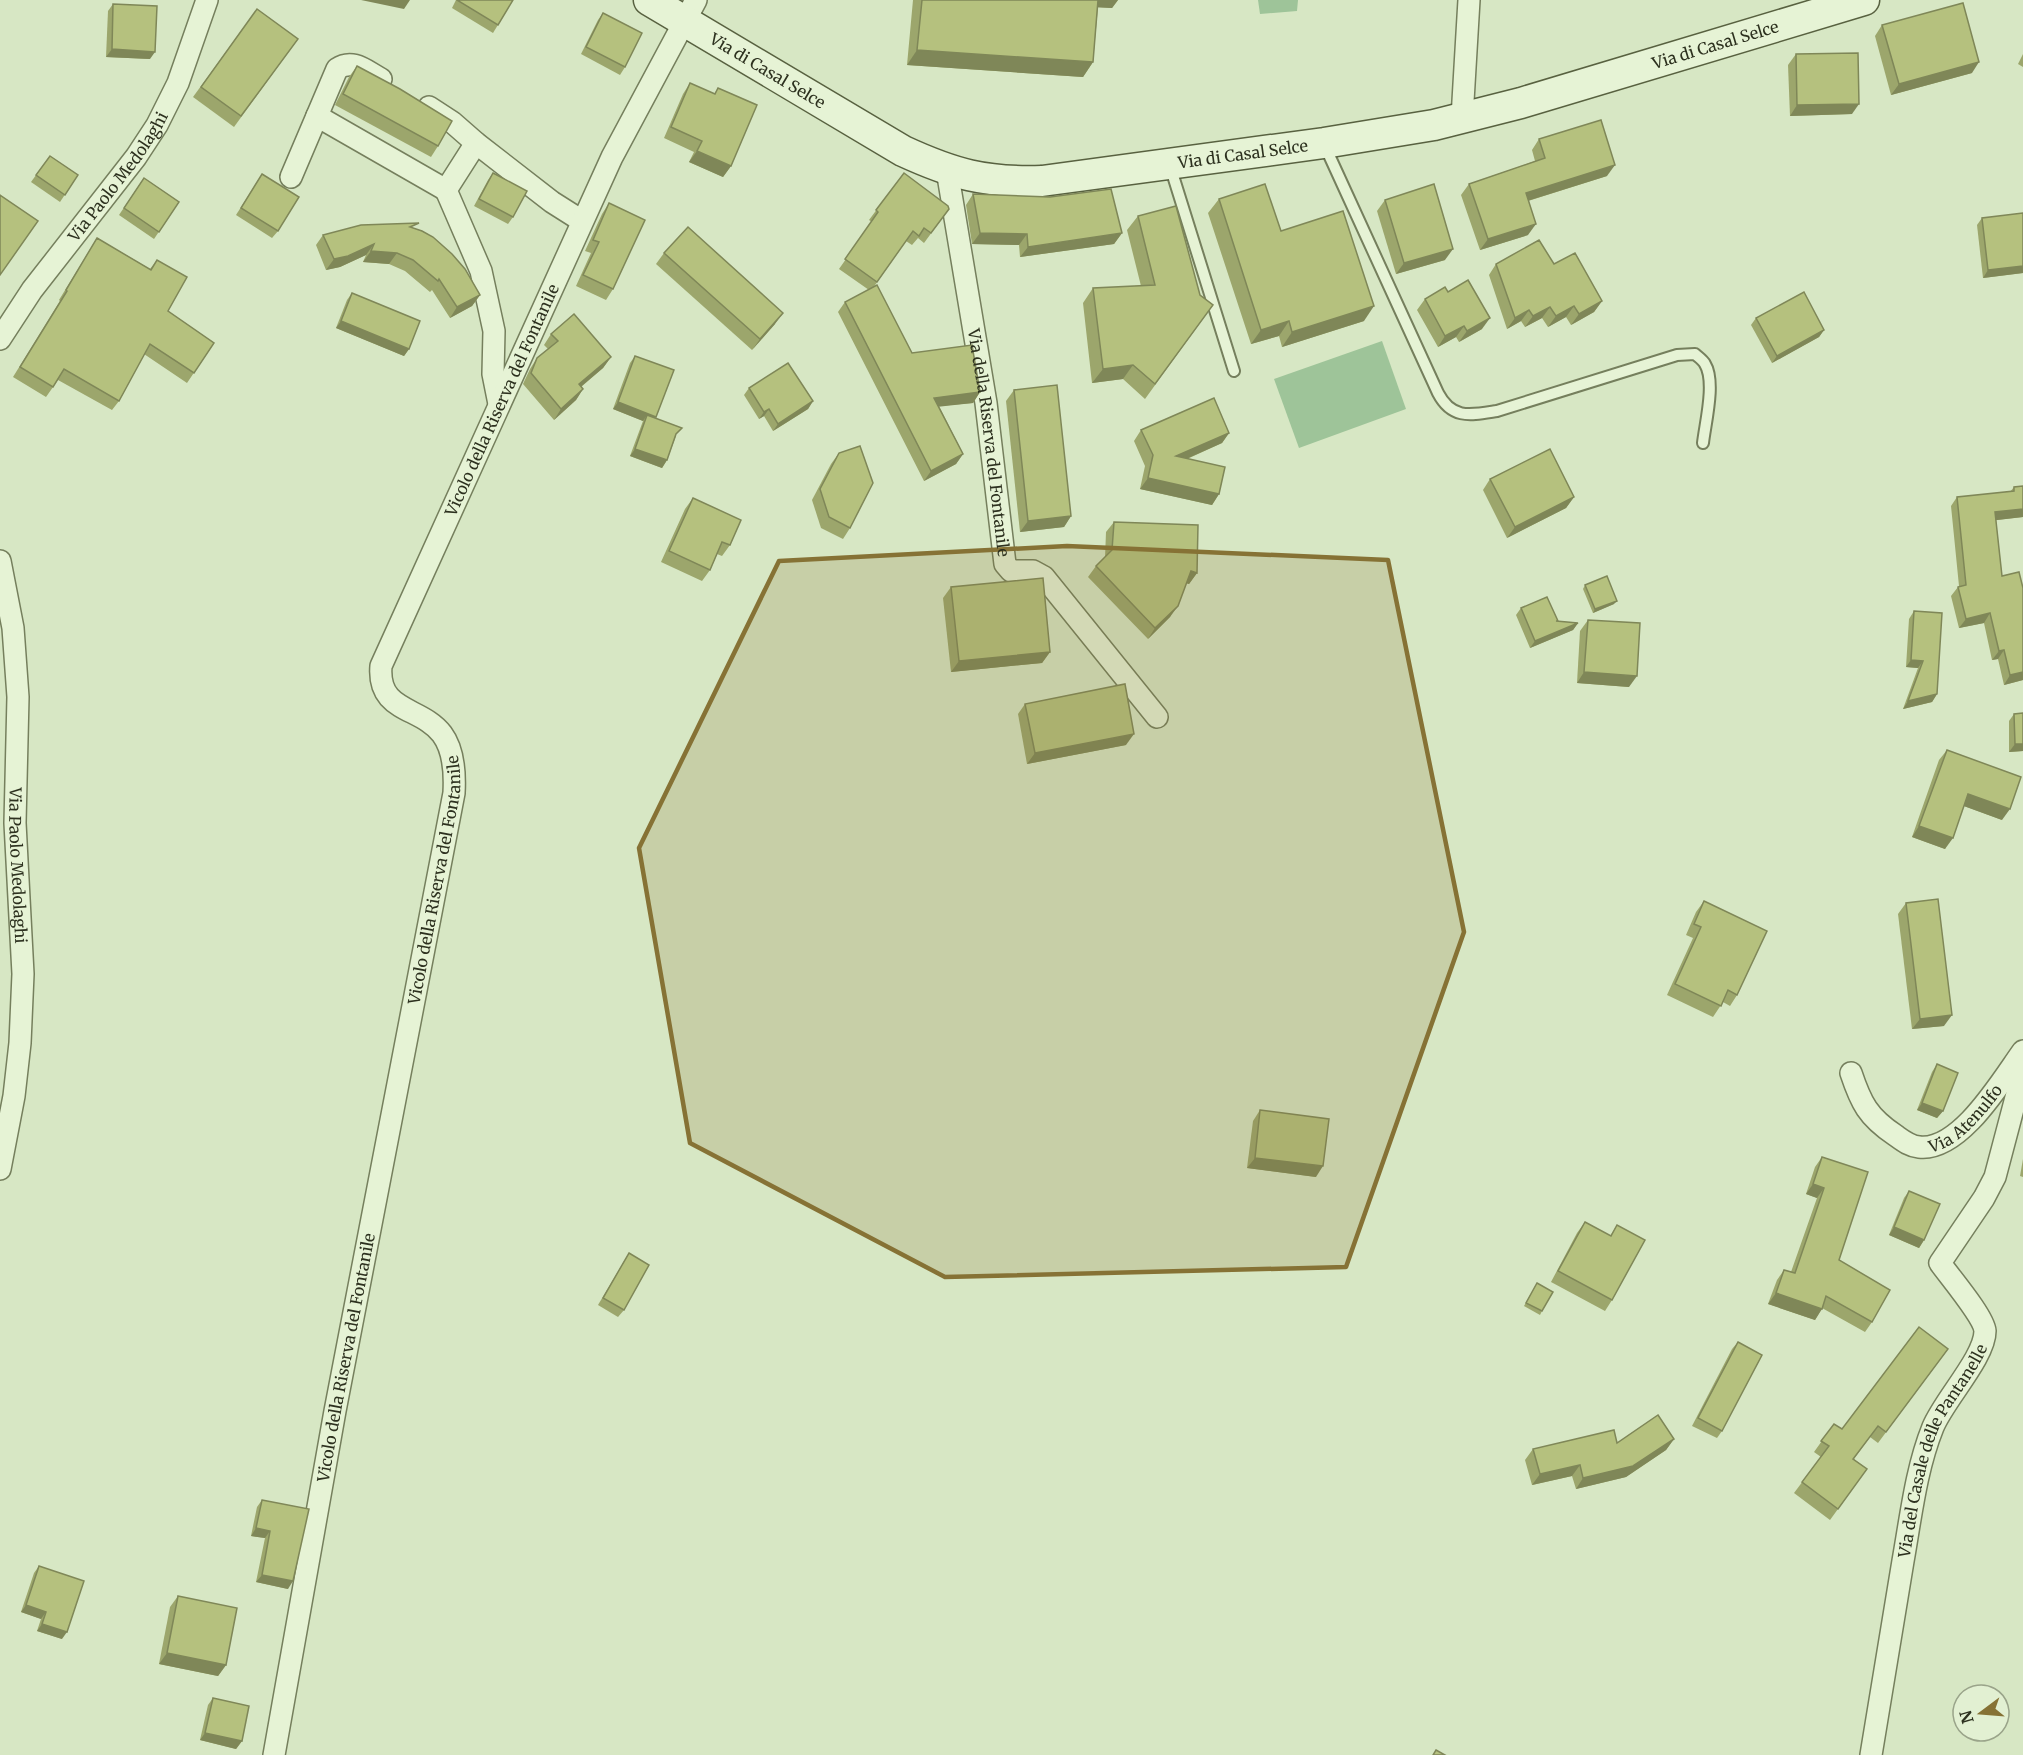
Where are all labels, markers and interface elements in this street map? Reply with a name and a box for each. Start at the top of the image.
street label: Via di Casal Selce [1649,16,1781,73]
street label: Via di Casal Selce [705,28,829,113]
street label: Via Paolo Medolaghi [63,108,172,246]
street label: Via di Casal Selce [1176,135,1309,173]
street label: Vicolo della Riserva del Fontanile [440,281,563,520]
street label: Via della Riserva del Fontanile [964,326,1014,558]
street label: Vicolo della Riserva del Fontanile [403,754,464,1007]
street label: Via Paolo Medolaghi [5,786,31,944]
street label: Via Atenulfo [1925,1081,2006,1157]
street label: Vicolo della Riserva del Fontanile [312,1231,379,1484]
street label: Via del Casale delle Pantanelle [1894,1341,1991,1560]
north arrow [1951,1683,2011,1743]
text: N [1955,1708,1978,1726]

